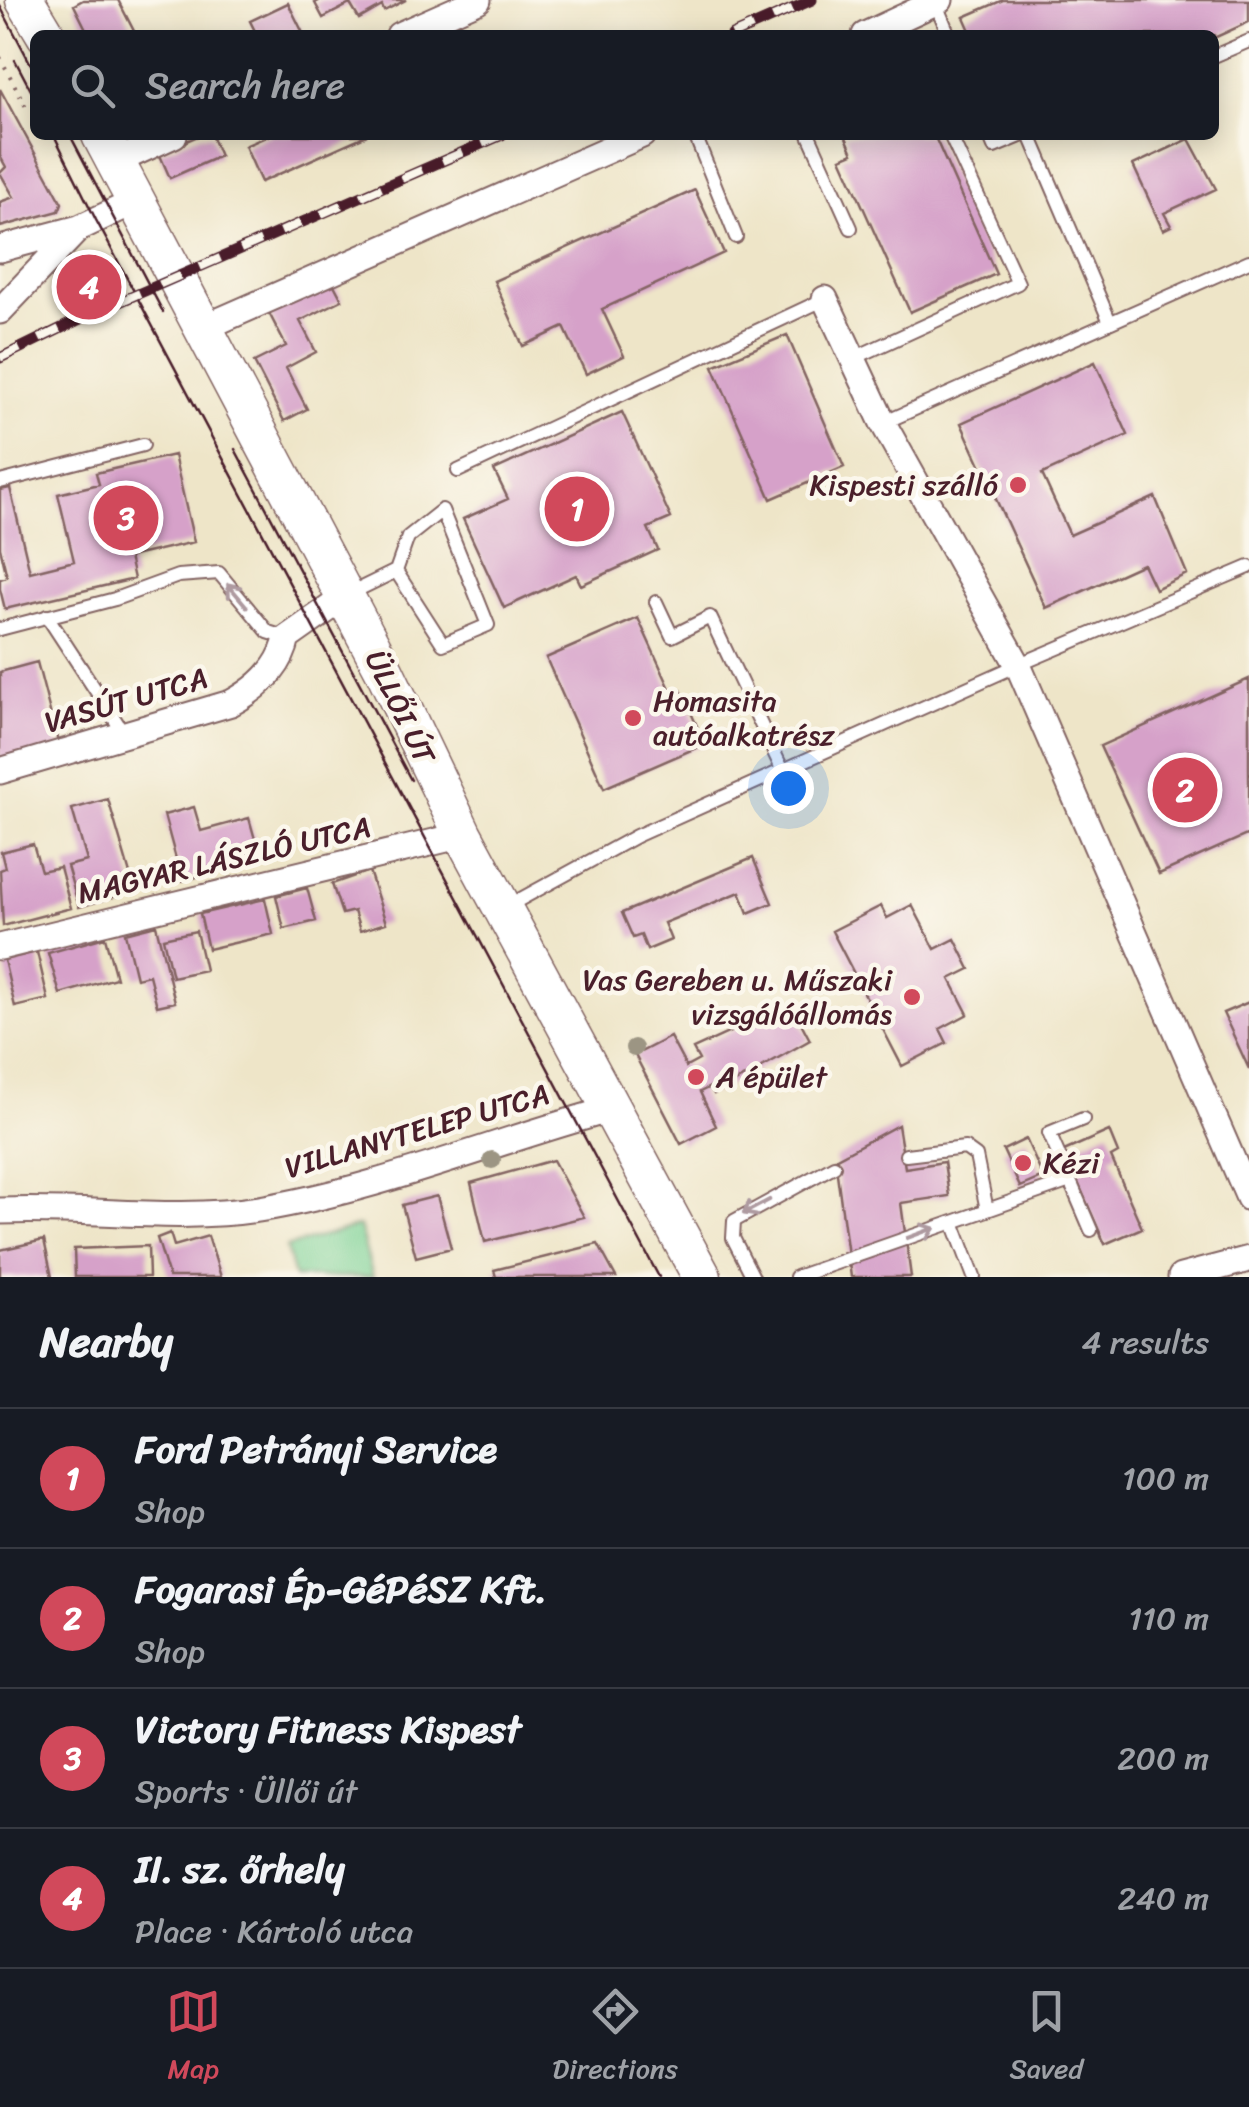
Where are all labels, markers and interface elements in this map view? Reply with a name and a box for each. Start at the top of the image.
search box [30,30,1219,140]
text: Search here [145,52,345,119]
icon: search [65,58,120,113]
pin: 4 [56,250,122,324]
place label: Kispesti szálló [809,458,999,512]
pin: 1 [544,472,610,546]
marker: Kispesti szálló [1007,474,1029,496]
pin: 3 [94,480,158,556]
one-way arrow [226,583,249,608]
street label: ÜLLŐI ÚT [349,641,452,775]
street label: VASÚT UTCA [38,651,214,749]
place label: Homasita autóalkatrész [653,674,835,762]
marker: Homasita autóalkatrész [622,707,644,729]
pin: 2 [1152,752,1218,828]
your location [763,763,814,814]
street label: MAGYAR LÁSZLÓ UTCA [72,800,376,920]
place label: Vas Gereben u. Műszaki vizsgálóállomás [583,953,894,1041]
marker: Vas Gereben u. Műszaki vizsgálóállomás [901,986,923,1008]
place label: A épület [715,1050,829,1104]
marker: A épület [685,1066,707,1088]
street label: VILLANYTELEP UTCA [278,1067,556,1195]
place label: Kézi [1043,1136,1101,1190]
marker: Kézi [1012,1152,1034,1174]
one-way arrow [742,1198,772,1217]
one-way arrow [905,1223,937,1241]
text: Nearby [40,1305,173,1379]
text: 4 results [1081,1314,1209,1371]
text: Ford Petrányi Service [135,1416,497,1483]
text: 1 [66,1450,79,1507]
text: 100 m [1122,1450,1209,1507]
text: Shop [135,1483,205,1540]
text: Fogarasi Ép-GéPéSZ Kft. [135,1556,547,1623]
text: 2 [63,1590,82,1647]
text: 110 m [1128,1590,1209,1647]
text: Shop [135,1623,205,1680]
text: Victory Fitness Kispest [135,1696,521,1763]
text: 3 [64,1730,81,1787]
text: 200 m [1117,1730,1209,1787]
text: Sports · Üllői út [135,1763,357,1820]
text: II. sz. őrhely [135,1836,345,1903]
text: 4 [62,1870,83,1927]
text: 240 m [1117,1870,1209,1927]
text: Place · Kártoló utca [135,1903,413,1960]
tab: Map [166,1984,221,2093]
tab: Directions [552,1984,678,2093]
tab: Saved [1009,1984,1083,2093]

